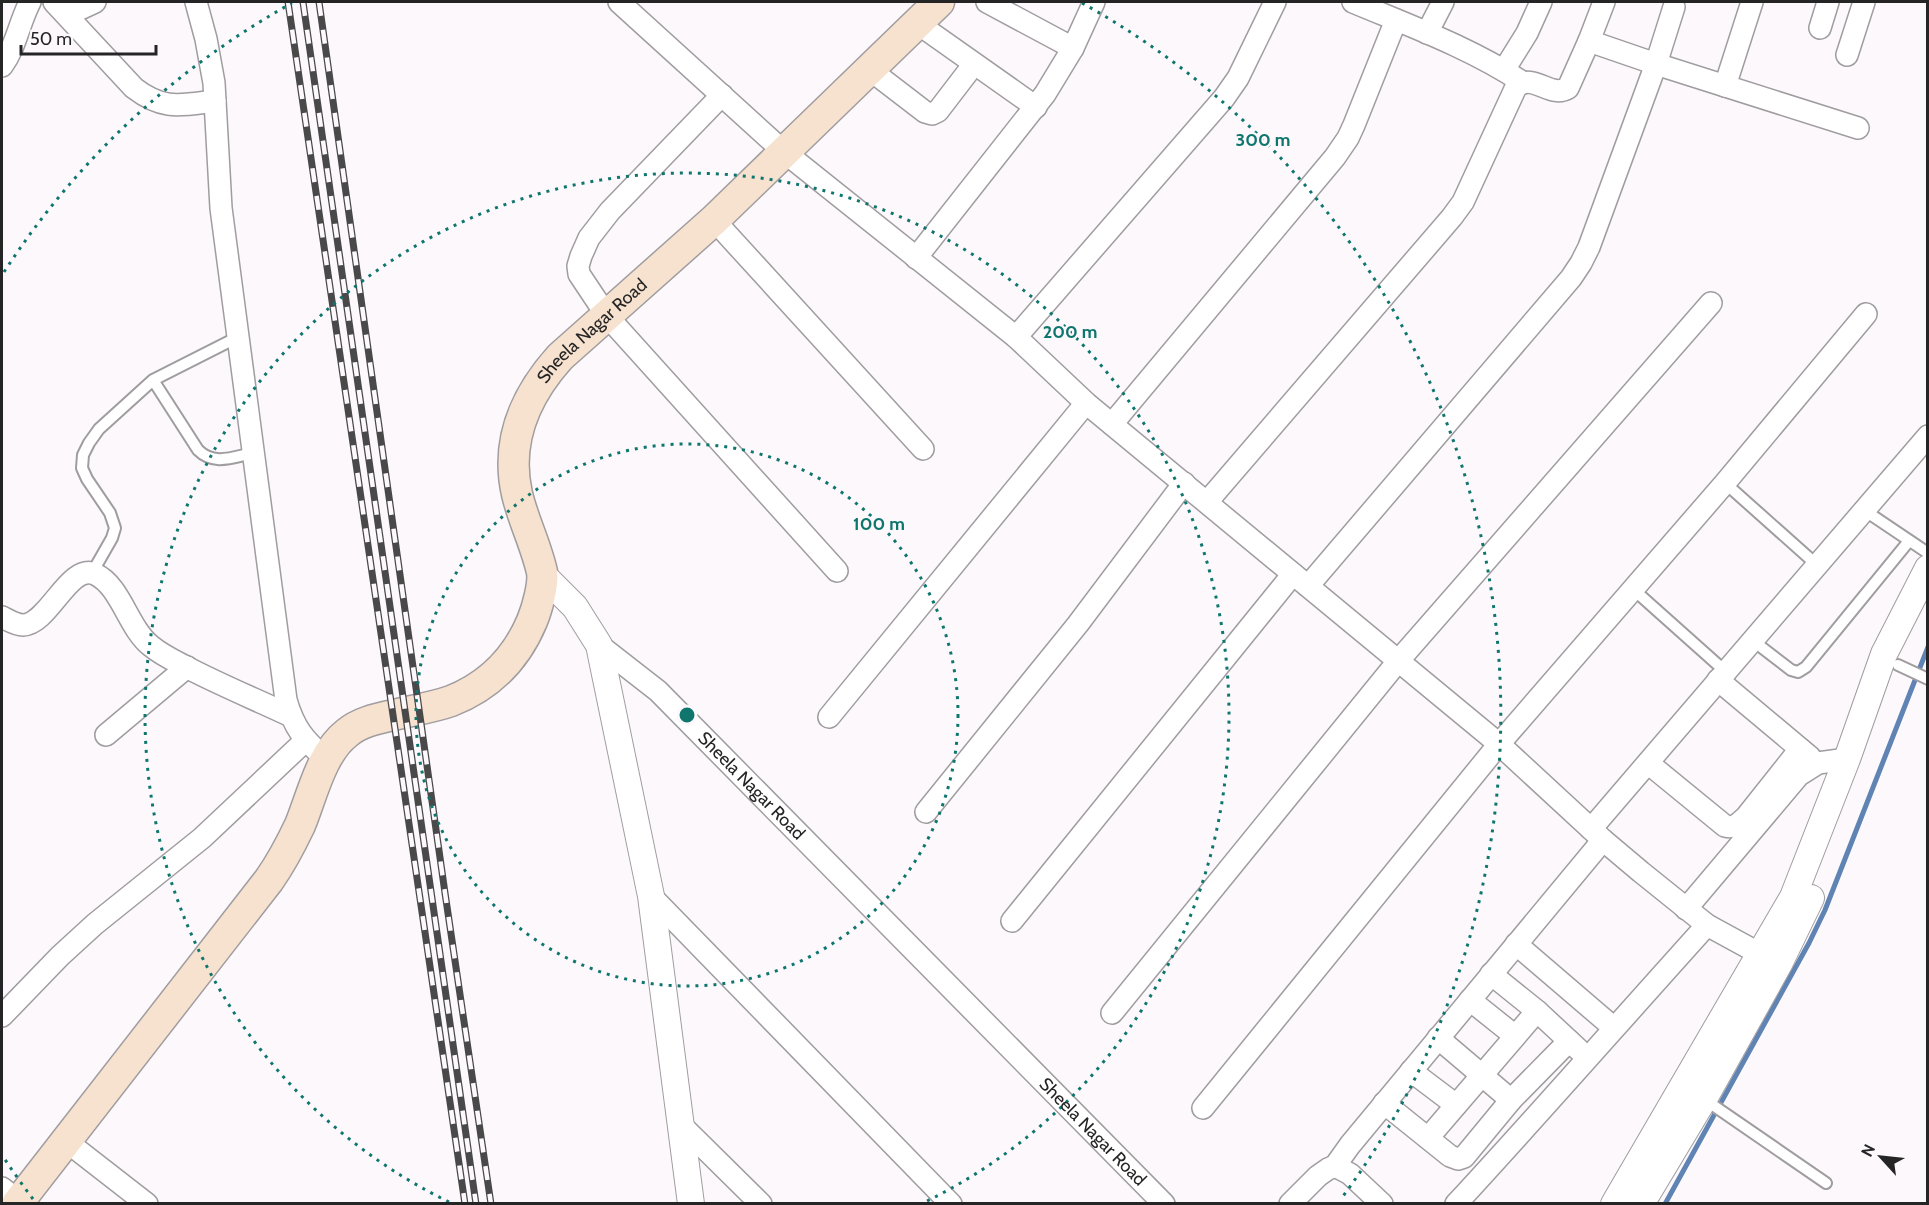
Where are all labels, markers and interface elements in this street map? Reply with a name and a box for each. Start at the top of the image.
scale bar [21,18,156,56]
text: 50 m [30,28,72,50]
text: 300 m [1236,129,1290,151]
street label: Sheela Nagar Road [532,274,652,387]
text: 200 m [1043,321,1097,343]
text: 100 m [853,513,905,535]
centre of rings [677,705,697,725]
street label: Sheela Nagar Road [693,727,810,845]
street label: Sheela Nagar Road [1035,1073,1151,1191]
north arrow [1851,1127,1911,1187]
text: N [1857,1141,1879,1160]

